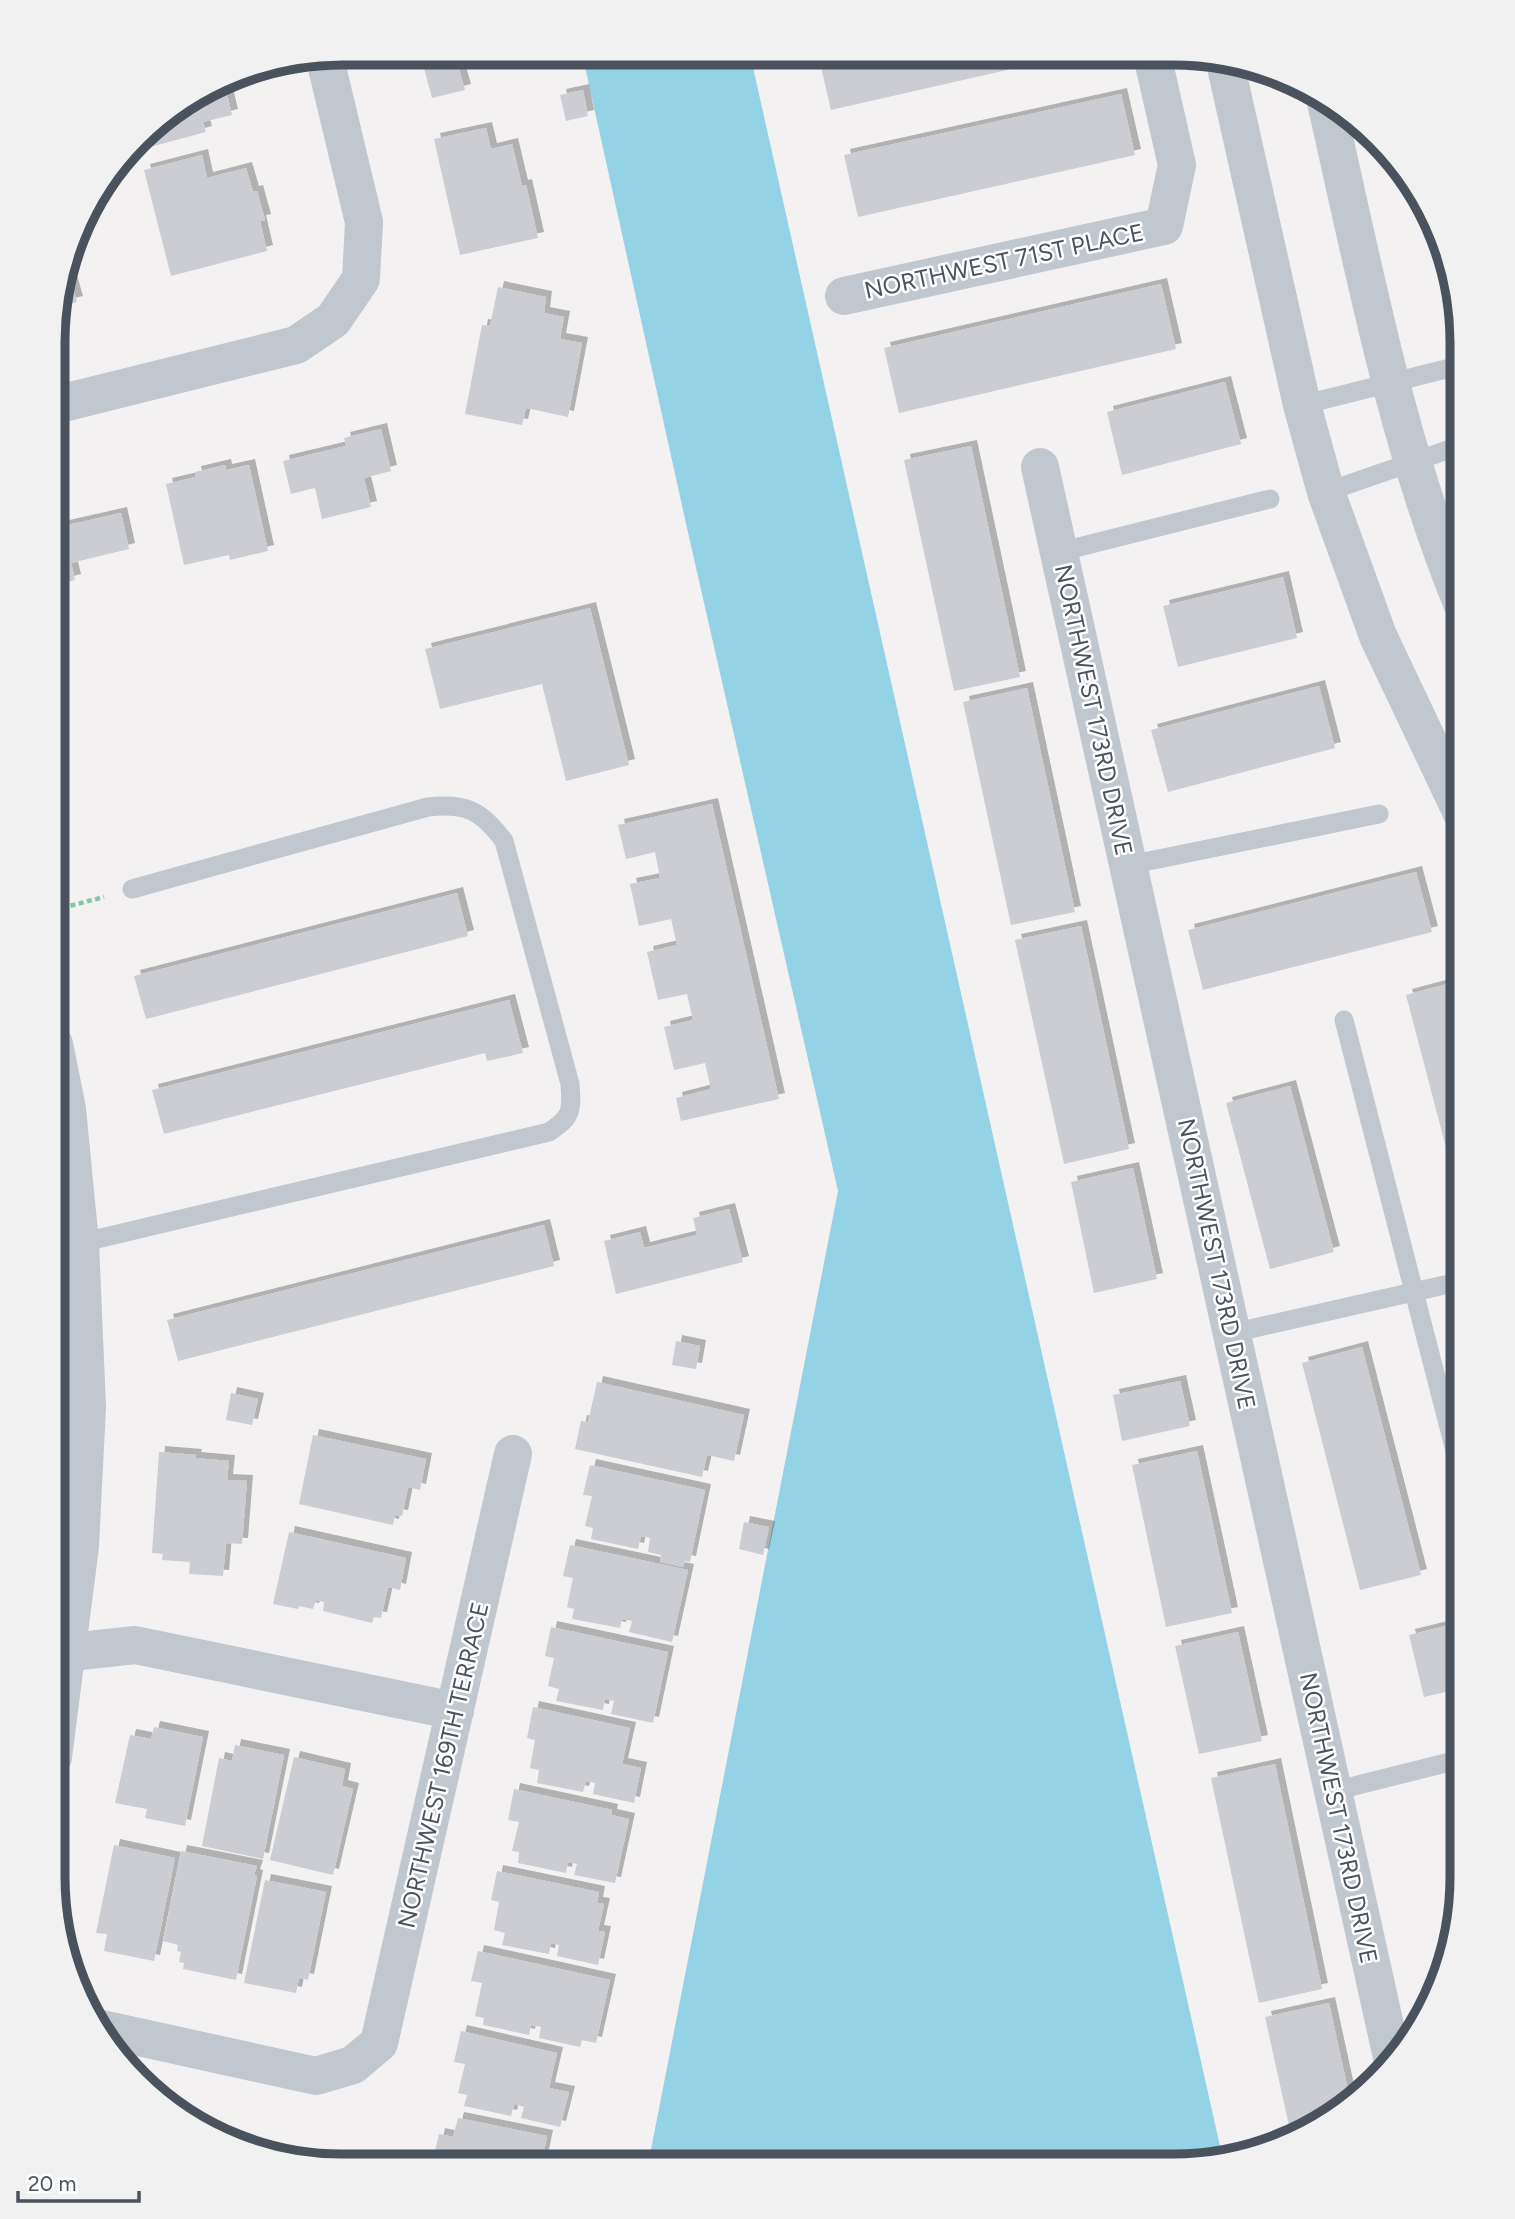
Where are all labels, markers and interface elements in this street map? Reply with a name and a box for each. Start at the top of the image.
street label: NORTHWEST 71ST PLACE [862,217,1146,305]
street label: NORTHWEST 173RD DRIVE [1049,562,1139,858]
street label: NORTHWEST 173RD DRIVE [1172,1116,1262,1412]
street label: NORTHWEST 169TH TERRACE [391,1599,495,1931]
street label: NORTHWEST 173RD DRIVE [1294,1670,1384,1966]
scale bar [18,2160,138,2204]
text: 20 m [28,2171,76,2196]

